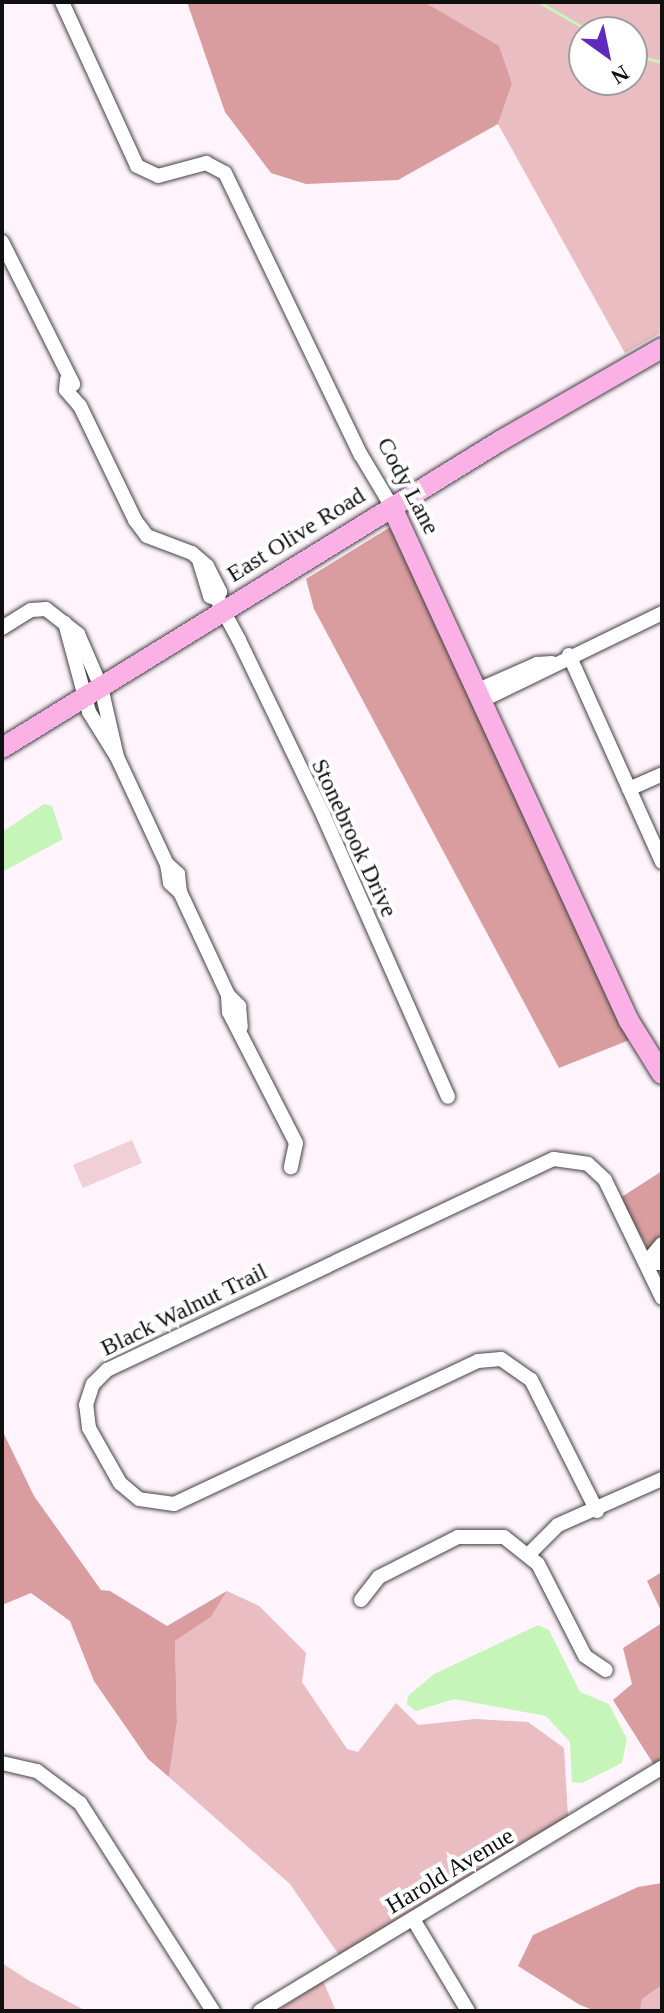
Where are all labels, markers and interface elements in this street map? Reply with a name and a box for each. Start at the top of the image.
north arrow [568,16,648,96]
text: N [607,60,634,90]
street label: Cody Lane [370,432,446,540]
street label: East Olive Road [222,481,370,589]
street label: Stonebrook Drive [305,754,403,922]
street label: Black Walnut Trail [96,1257,272,1363]
street label: Harold Avenue [380,1821,520,1921]

